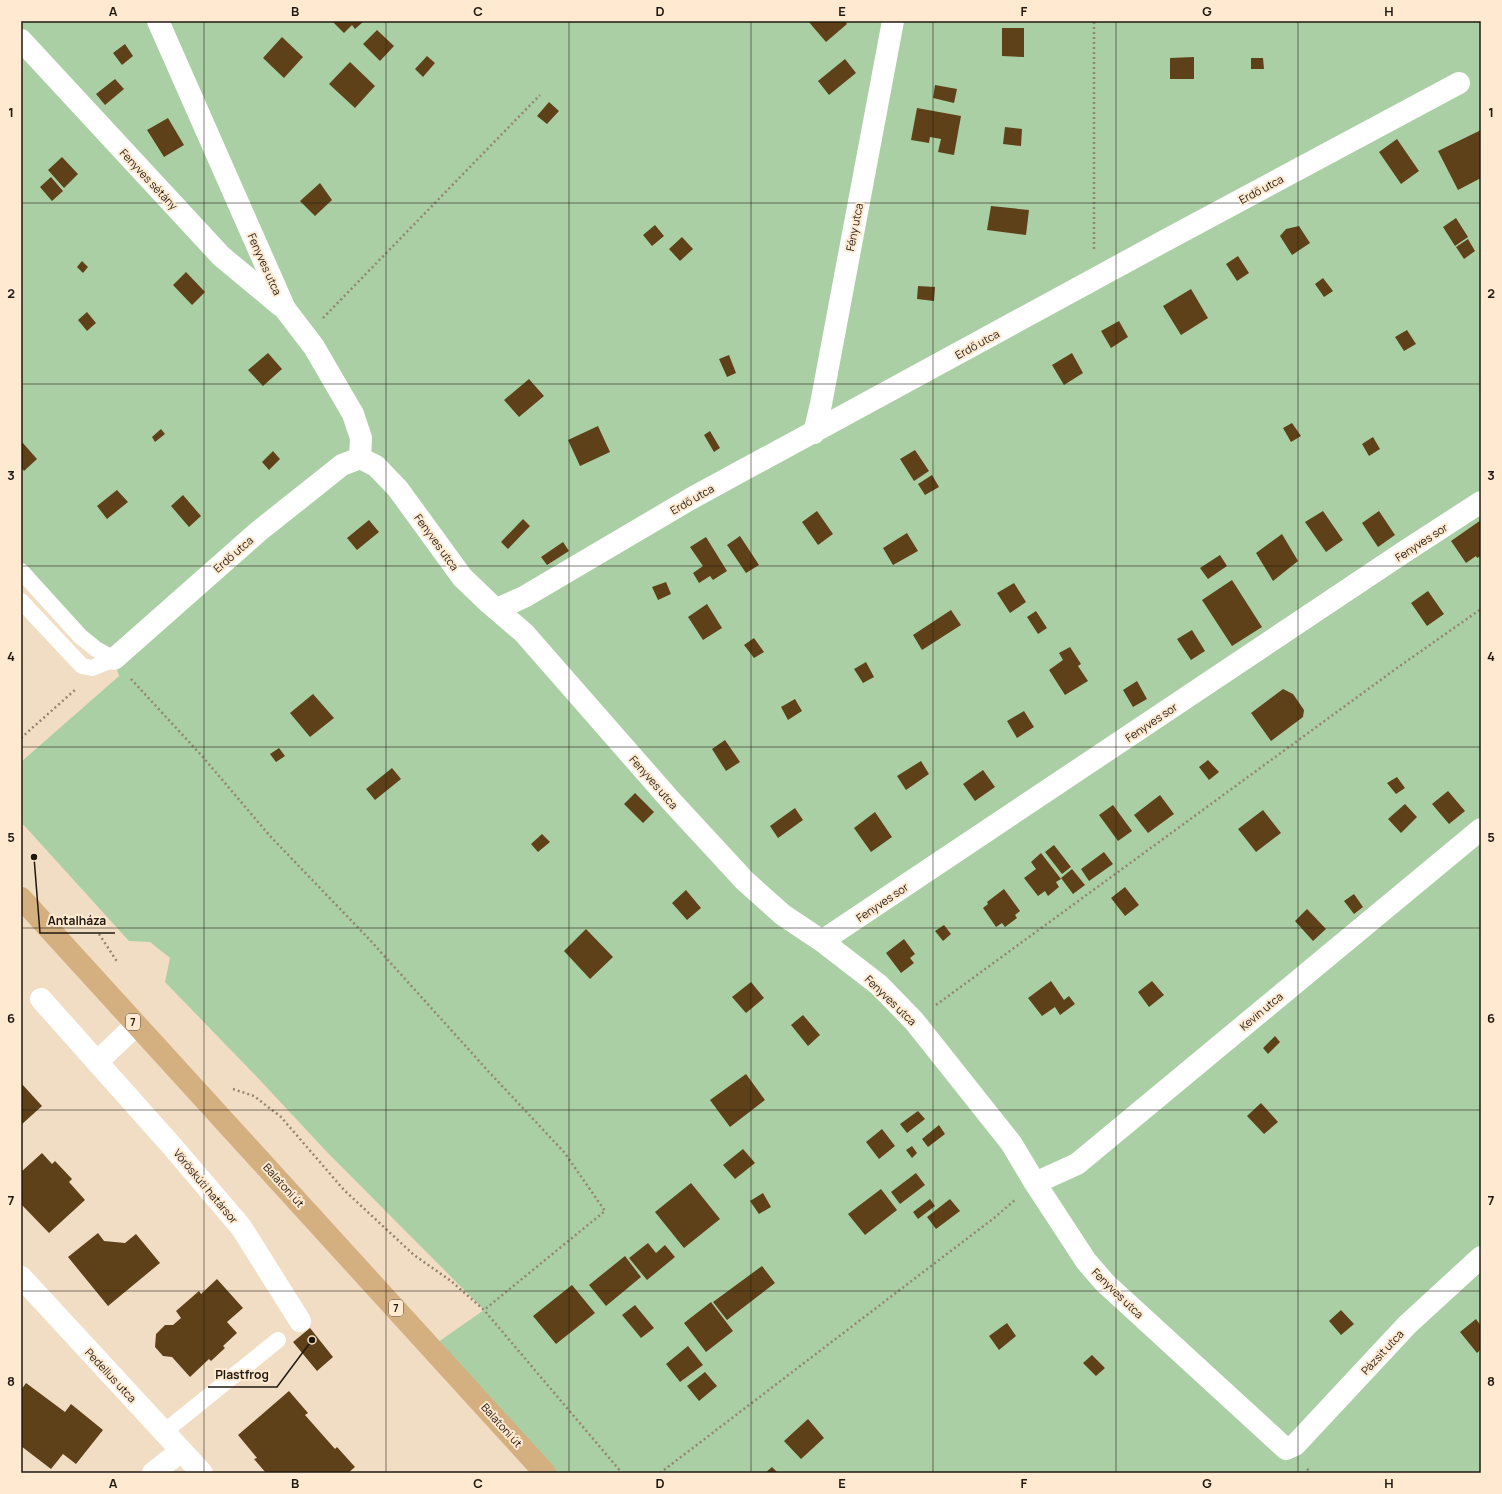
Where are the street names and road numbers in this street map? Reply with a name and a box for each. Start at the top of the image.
street label: Fenyves sétány [117,145,181,213]
street label: Erdő utca [1236,171,1286,207]
street label: Fény utca [842,202,866,252]
street label: Fenyves utca [245,231,285,297]
street label: Erdő utca [952,326,1002,362]
street label: Erdő utca [667,480,717,518]
street label: Fenyves utca [411,511,463,573]
street label: Fenyves sor [1392,519,1450,565]
street label: Erdő utca [210,533,256,575]
street label: Fenyves sor [1122,699,1180,745]
street label: Fenyves utca [627,752,681,812]
street label: Fenyves sor [853,879,911,925]
street label: Fenyves utca [862,972,920,1028]
street label: Kevin utca [1236,989,1286,1033]
road number: 7 [126,1014,140,1030]
street label: Vöröskúti határsor [170,1146,242,1226]
street label: Balatoni út [260,1160,308,1210]
street label: Fenyves utca [1089,1265,1147,1321]
road number: 7 [389,1300,403,1316]
street label: Pázsit utca [1357,1326,1407,1378]
street label: Pedellus utca [82,1345,140,1405]
street label: Balatoni út [478,1400,526,1450]

